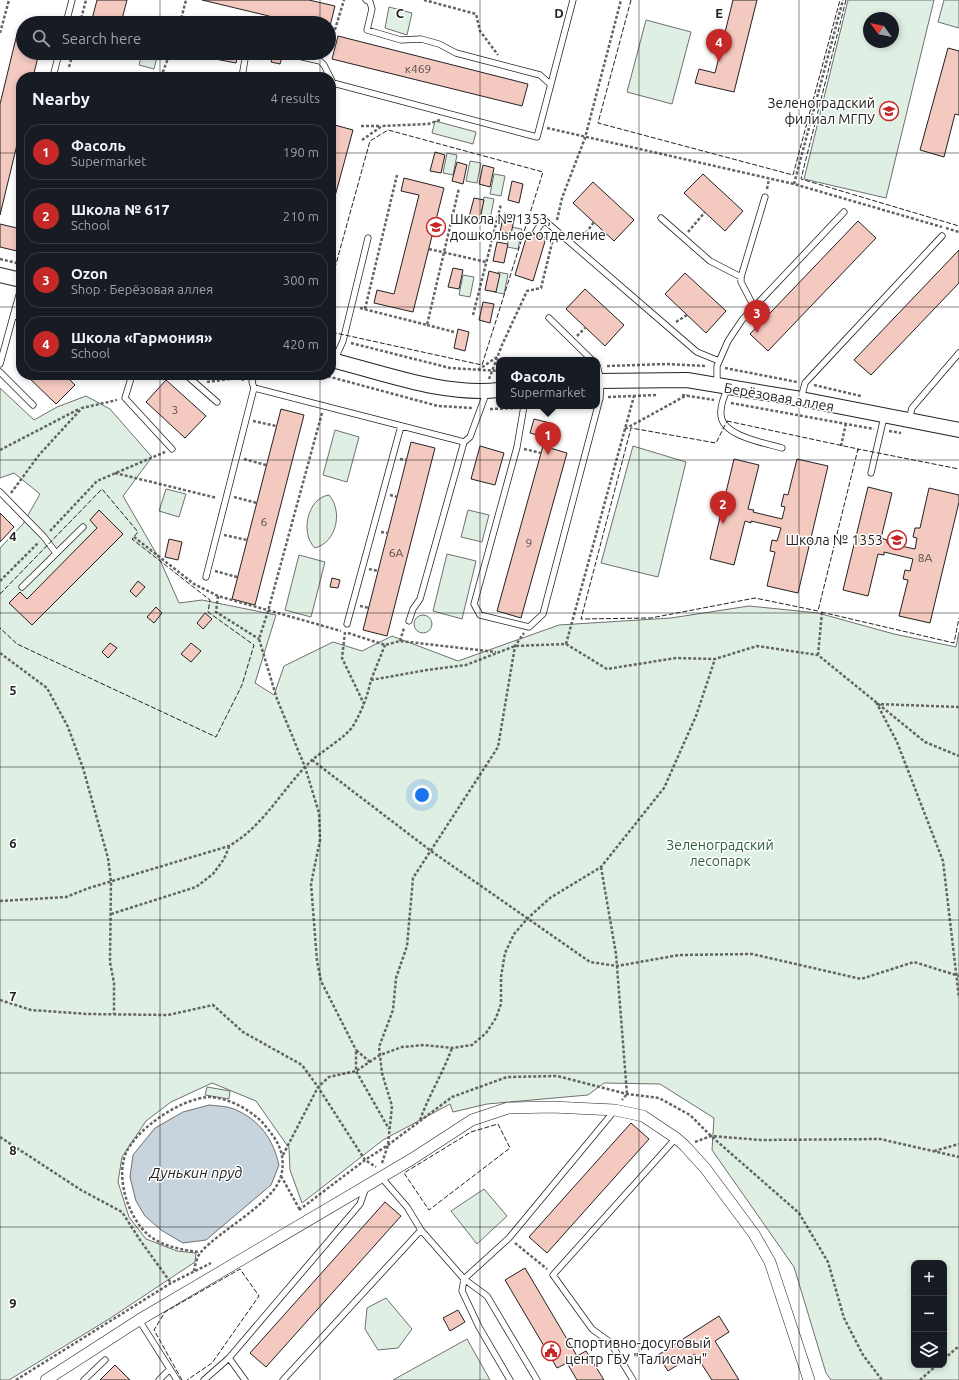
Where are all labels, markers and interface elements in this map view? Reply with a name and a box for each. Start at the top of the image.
text: C [396,6,405,20]
text: D [554,6,564,20]
text: E [715,6,723,20]
north arrow [863,12,899,48]
search box [16,16,336,60]
icon: search [30,27,52,49]
pin: 4 [706,29,732,62]
text: Search here [62,30,141,47]
house number: к469 [405,62,431,75]
text: Nearby [32,89,90,108]
text: 4 results [270,91,320,105]
place label: Зеленоградский филиал МГПУ [768,95,875,127]
school or university icon: Зеленоградский филиал МГПУ [878,100,900,122]
text: Фасоль [71,137,126,154]
text: 1 [42,145,50,159]
text: 190 m [283,145,319,159]
text: Supermarket [71,154,146,168]
text: Школа № 617 [71,201,170,218]
text: 2 [42,209,50,223]
text: 210 m [283,209,319,223]
place label: Школа № 1353, дошкольное отделение [450,211,606,243]
school or university icon: Школа № 1353, дошкольное отделение [425,216,447,238]
text: School [71,218,110,232]
text: Ozon [71,265,108,282]
text: 3 [42,273,50,287]
text: 300 m [283,273,319,287]
text: Shop · Берёзовая аллея [71,282,213,296]
pin: 3 [744,300,770,333]
text: Школа «Гармония» [71,329,213,346]
text: 4 [42,337,50,351]
text: 420 m [283,337,319,351]
text: School [71,346,110,360]
popup [496,357,600,409]
text: Фасоль [510,368,565,385]
street label: Берёзовая аллея [723,379,835,415]
text: Supermarket [510,385,586,399]
house number: 3 [172,403,178,416]
pin: 1 [535,422,561,455]
pin: 2 [710,491,736,524]
house number: 6 [261,515,268,528]
text: 4 [9,529,17,543]
school or university icon: Школа № 1353 [886,529,908,551]
place label: Школа № 1353 [785,532,883,548]
house number: 9 [526,536,532,549]
house number: 6А [389,546,403,559]
house number: 8А [918,551,932,564]
text: 5 [9,683,17,697]
your location [412,785,432,805]
text: 6 [9,836,17,850]
park label: Зеленоградский лесопарк [666,837,774,869]
text: 7 [9,989,17,1003]
text: 8 [9,1143,17,1157]
water label: Дунькин пруд [148,1164,242,1181]
map controls [911,1260,947,1368]
button: + [911,1260,947,1296]
text: 9 [9,1296,17,1310]
button: − [911,1296,947,1332]
button: layers [911,1332,947,1368]
place label: Спортивно-досуговый центр ГБУ "Талисман" [565,1335,711,1367]
public building icon: Спортивно-досуговый центр ГБУ "Талисман" [540,1340,562,1362]

